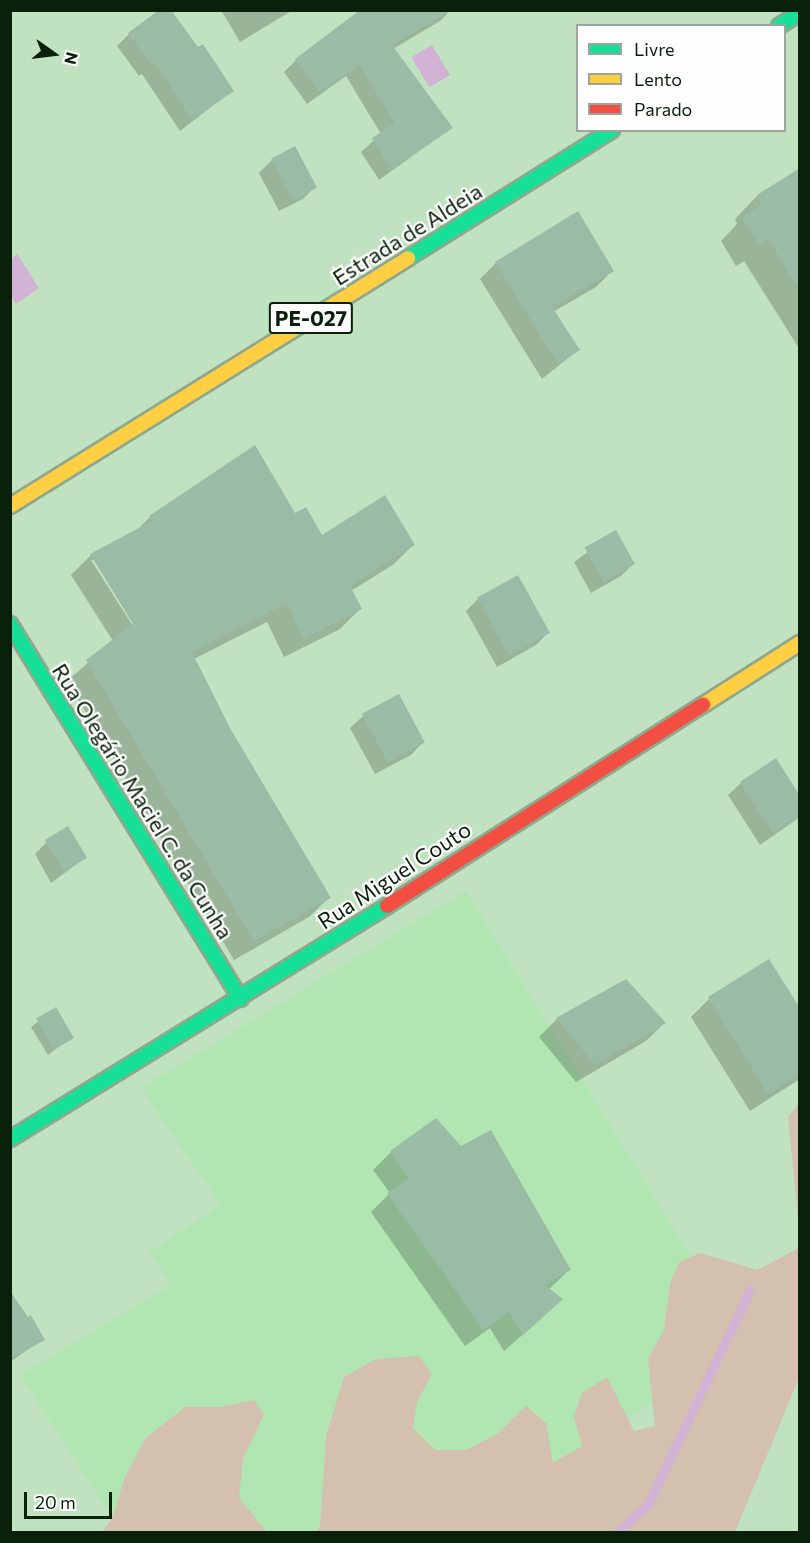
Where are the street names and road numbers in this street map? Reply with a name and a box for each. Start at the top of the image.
street label: Estrada de Aldeia [327,177,487,291]
road number: PE-027 [268,300,354,336]
street label: Rua Olegário Maciel C. da Cunha [47,658,239,944]
street label: Rua Miguel Couto [312,816,476,934]

